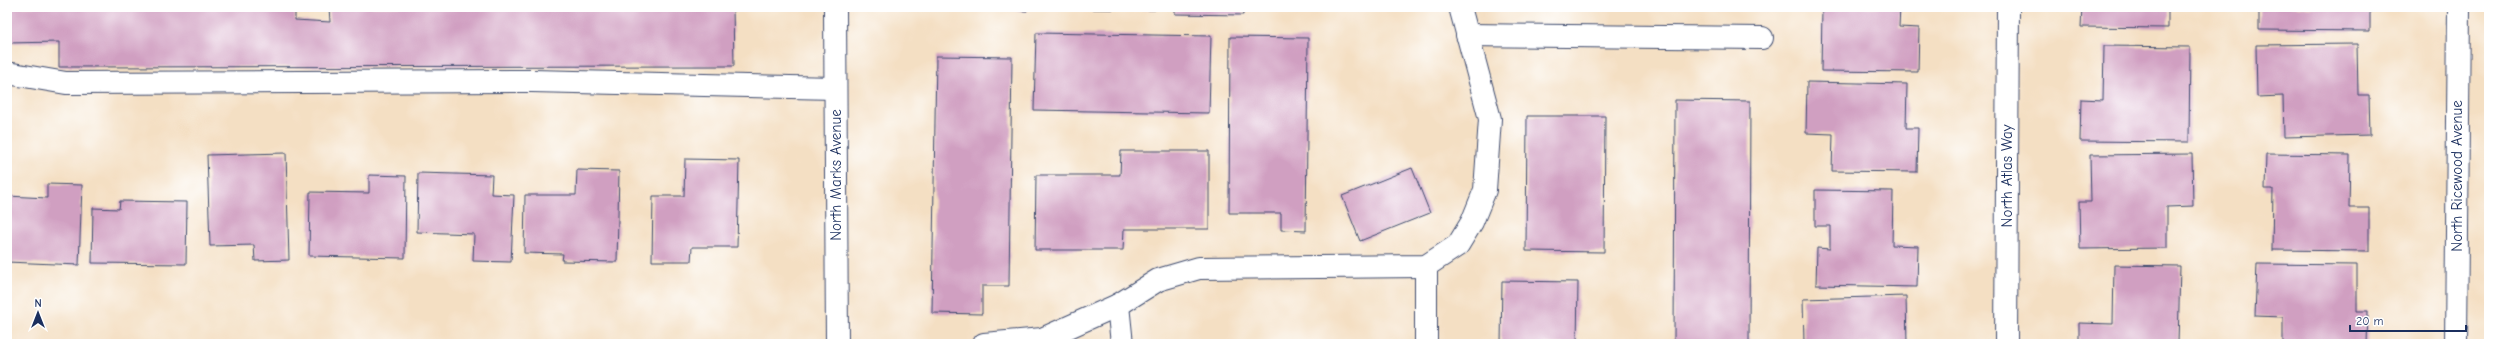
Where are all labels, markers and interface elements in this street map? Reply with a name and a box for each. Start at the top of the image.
street label: North Ricewood Avenue [2448,100,2466,252]
street label: North Marks Avenue [827,109,845,241]
street label: North Atlas Way [1998,124,2016,227]
north arrow [18,293,58,333]
text: N [34,297,42,310]
scale bar [2350,307,2466,333]
text: 20 m [2356,314,2384,328]

